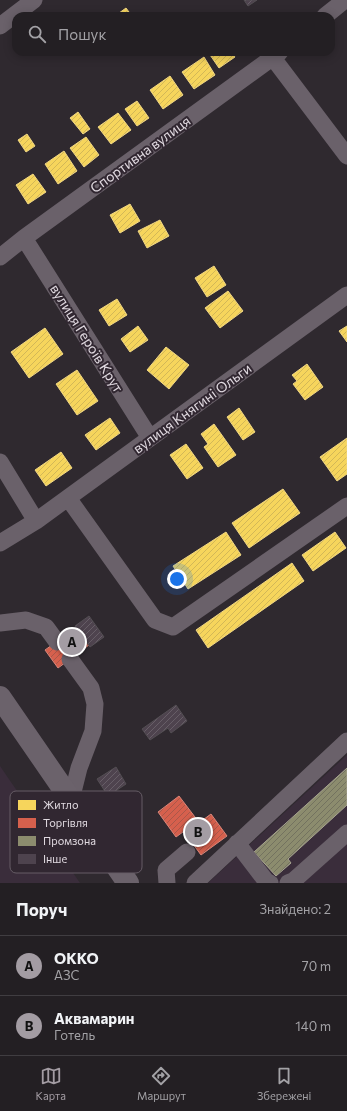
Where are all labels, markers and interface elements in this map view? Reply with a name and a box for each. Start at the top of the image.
search box [12,12,335,56]
icon: search [26,23,48,45]
text: Пошук [58,25,106,43]
street label: Спортивна вулиця [87,112,193,196]
street label: вулиця Героїв Крут [47,281,127,396]
street label: вулиця Княгині Ольги [129,359,255,457]
your location [167,569,187,589]
pin: A [59,627,85,657]
legend [10,791,142,873]
text: Житло [43,798,79,811]
text: Торгівля [43,816,88,829]
pin: B [185,817,211,847]
text: Промзона [43,834,96,847]
text: Інше [43,852,67,865]
text: Поруч [16,899,67,920]
text: Знайдено: 2 [260,901,331,917]
text: OKKO [54,949,99,967]
text: A [24,958,34,974]
text: 70 m [302,958,331,974]
text: АЗС [54,967,79,983]
text: Аквамарин [54,1009,135,1027]
text: B [25,1018,33,1034]
text: 140 m [295,1018,331,1034]
text: Готель [54,1027,95,1043]
tab: Карта [36,1065,66,1102]
tab: Маршрут [137,1065,186,1102]
tab: Збережені [257,1065,311,1102]

